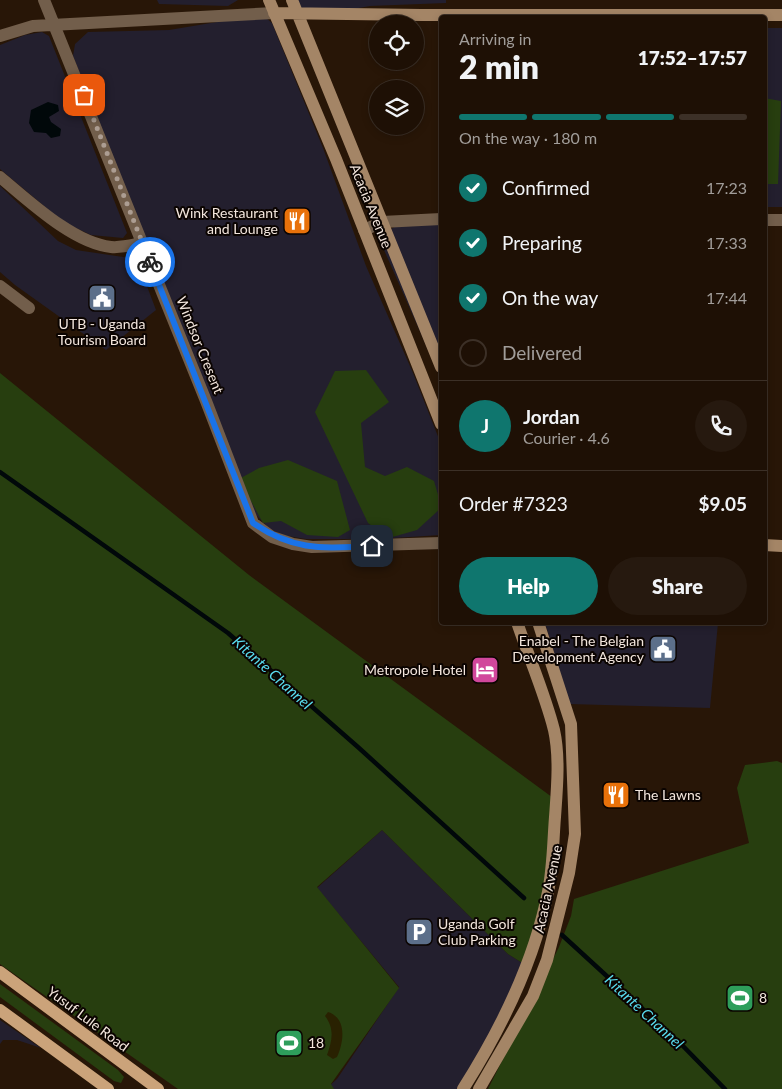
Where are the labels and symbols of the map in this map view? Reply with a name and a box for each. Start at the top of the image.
pin [63,74,105,116]
street label: Acacia Avenue [347,161,396,250]
place label: Wink Restaurant and Lounge [175,204,278,237]
restaurant icon: Wink Restaurant and Lounge [282,206,312,236]
courier [125,237,175,287]
public building icon: UTB - Uganda Tourism Board [87,283,117,313]
street label: Windsor Cresent [173,294,228,396]
place label: UTB - Uganda Tourism Board [58,315,146,348]
pin [351,525,393,567]
water label: Kitante Channel [229,632,317,713]
place label: Enabel - The Belgian Development Agency [512,632,645,665]
public building icon: Enabel - The Belgian Development Agency [648,634,678,664]
hotel icon: Metropole Hotel [470,655,500,685]
place label: Metropole Hotel [364,661,466,678]
restaurant icon: The Lawns [601,780,631,810]
place label: The Lawns [635,786,701,803]
street label: Acacia Avenue [530,843,565,934]
place label: Uganda Golf Club Parking [438,915,516,948]
parking icon: Uganda Golf Club Parking [404,917,434,947]
water label: Kitante Channel [602,970,688,1053]
street label: Yusuf Lule Road [44,983,132,1055]
sports icon: 8 [725,983,755,1013]
place label: 8 [759,989,767,1006]
sports icon: 18 [274,1028,304,1058]
place label: 18 [308,1034,324,1051]

